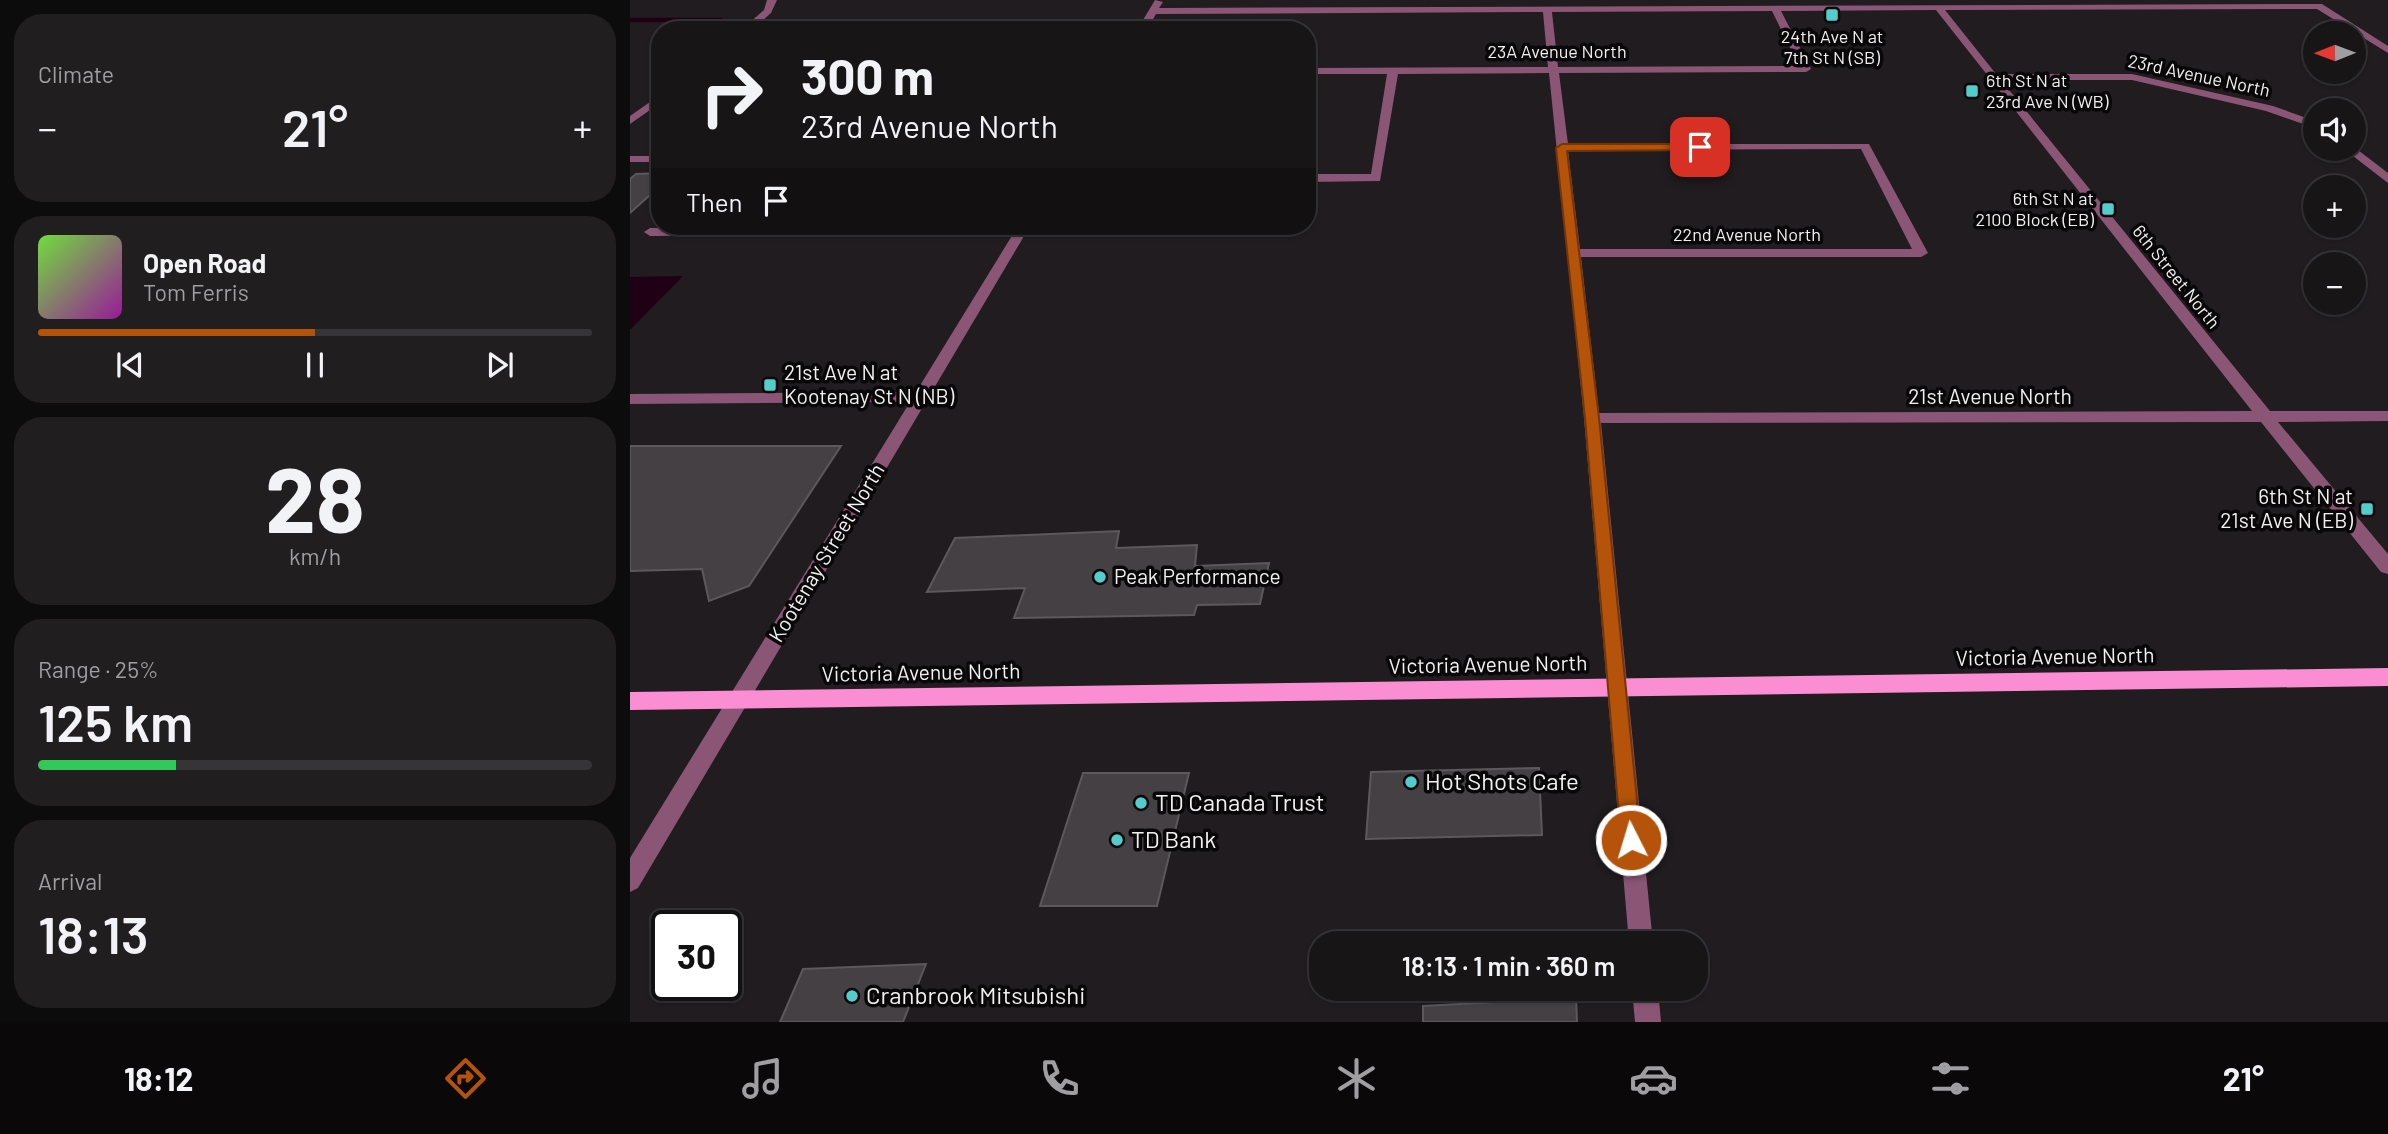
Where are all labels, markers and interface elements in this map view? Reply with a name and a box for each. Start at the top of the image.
marker: 24th Ave N at 7th St N (SB) [1824,7,1840,23]
north arrow [2303,21,2366,84]
map controls [2303,21,2366,315]
place label: 24th Ave N at 7th St N (SB) [1781,25,1883,68]
street label: 23A Avenue North [1487,40,1627,62]
text: 300 m [801,46,934,105]
icon: right [686,49,777,140]
street label: 23rd Avenue North [2126,49,2272,101]
text: Climate [38,60,114,88]
place label: 6th St N at 23rd Ave N (WB) [1986,69,2109,112]
marker: 6th St N at 23rd Ave N (WB) [1964,83,1980,99]
text: 21° [282,95,348,157]
button: sound [2303,98,2366,161]
text: − [38,104,57,150]
text: + [573,104,592,150]
text: 23rd Avenue North [801,106,1058,144]
pin [1670,117,1730,177]
icon: arrive [1681,128,1719,166]
button: + [2303,175,2366,238]
icon: arrive [757,182,795,220]
text: Then [686,186,743,217]
place label: 6th St N at 2100 Block (EB) [1976,187,2094,230]
marker: 6th St N at 2100 Block (EB) [2100,201,2116,217]
street label: 6th Street North [2128,220,2225,333]
street label: 22nd Avenue North [1673,223,1821,245]
text: Open Road [143,247,266,278]
button: − [2303,252,2366,315]
text: Tom Ferris [143,278,249,306]
icon: previous [111,346,149,384]
icon: pause [296,346,334,384]
icon: next [481,346,519,384]
place label: 21st Ave N at Kootenay St N (NB) [784,359,955,408]
marker: 21st Ave N at Kootenay St N (NB) [762,377,778,393]
street label: 21st Avenue North [1908,383,2072,408]
text: 28 [265,442,365,551]
street label: Kootenay Street North [763,458,889,646]
place label: 6th St N at 21st Ave N (EB) [2220,483,2354,532]
marker: 6th St N at 21st Ave N (EB) [2359,501,2375,517]
text: km/h [289,542,341,570]
place label: Peak Performance [1114,563,1281,588]
marker: Peak Performance [1092,569,1108,585]
street label: Victoria Avenue North [1955,641,2155,670]
street label: Victoria Avenue North [1388,649,1588,678]
text: Range · 25% [38,655,158,683]
street label: Victoria Avenue North [821,657,1021,686]
text: 125 km [38,690,193,752]
place label: Hot Shots Cafe [1425,766,1579,795]
marker: Hot Shots Cafe [1403,774,1419,790]
place label: TD Canada Trust [1155,787,1325,816]
marker: TD Canada Trust [1133,795,1149,811]
position arrow [1594,803,1668,877]
place label: TD Bank [1131,824,1216,853]
marker: TD Bank [1109,832,1125,848]
text: Arrival [38,867,102,895]
text: 18:13 [38,902,149,964]
speed limit sign: 30 [651,910,742,1001]
text: 18:13 · 1 min · 360 m [1402,950,1615,981]
place label: Cranbrook Mitsubishi [866,980,1085,1009]
marker: Cranbrook Mitsubishi [844,988,860,1004]
icon: directions [441,1054,490,1103]
icon: music [738,1054,787,1103]
icon: phone [1035,1054,1084,1103]
icon: climate [1332,1054,1381,1103]
icon: car [1629,1054,1678,1103]
icon: filters [1926,1054,1975,1103]
text: 18:12 [124,1059,194,1097]
text: 21° [2223,1059,2264,1097]

